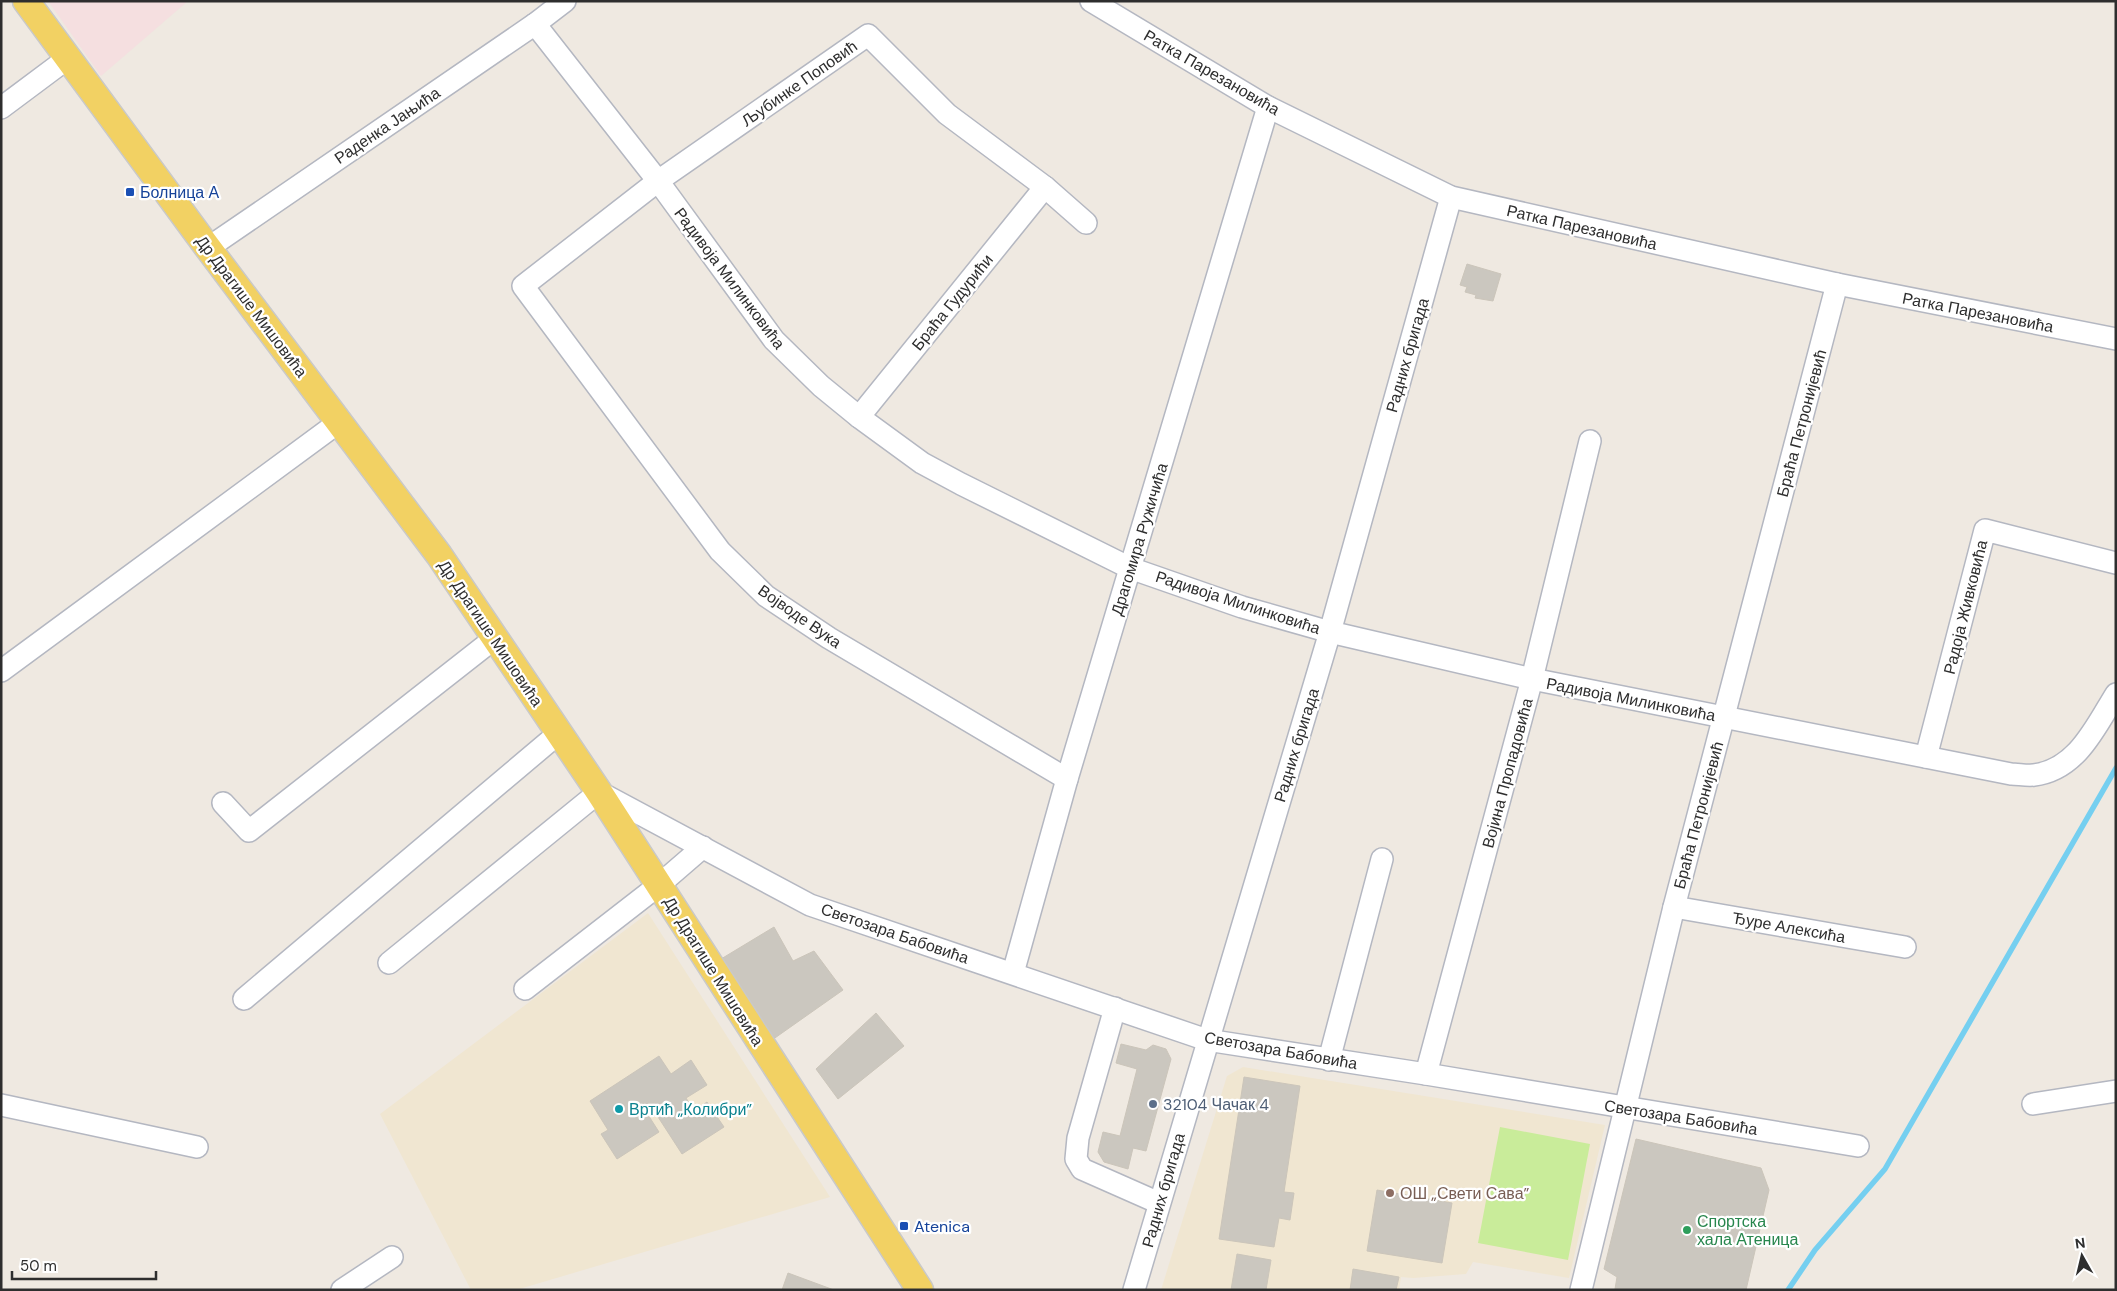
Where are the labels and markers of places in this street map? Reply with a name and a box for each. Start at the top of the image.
place label: Болница А [140,182,219,203]
marker: Болница А [124,186,136,198]
place label: 32104 Чачак 4 [1163,1094,1269,1115]
marker: 32104 Чачак 4 [1147,1098,1159,1110]
place label: Вртић „Колибри” [629,1099,752,1120]
marker: Вртић „Колибри” [613,1103,625,1115]
place label: ОШ „Свети Сава” [1400,1183,1530,1204]
marker: ОШ „Свети Сава” [1384,1187,1396,1199]
place label: Спортска хала Атеница [1697,1211,1799,1250]
place label: Atenica [914,1216,970,1237]
marker: Atenica [898,1220,910,1232]
marker: Спортска хала Атеница [1681,1224,1693,1236]

